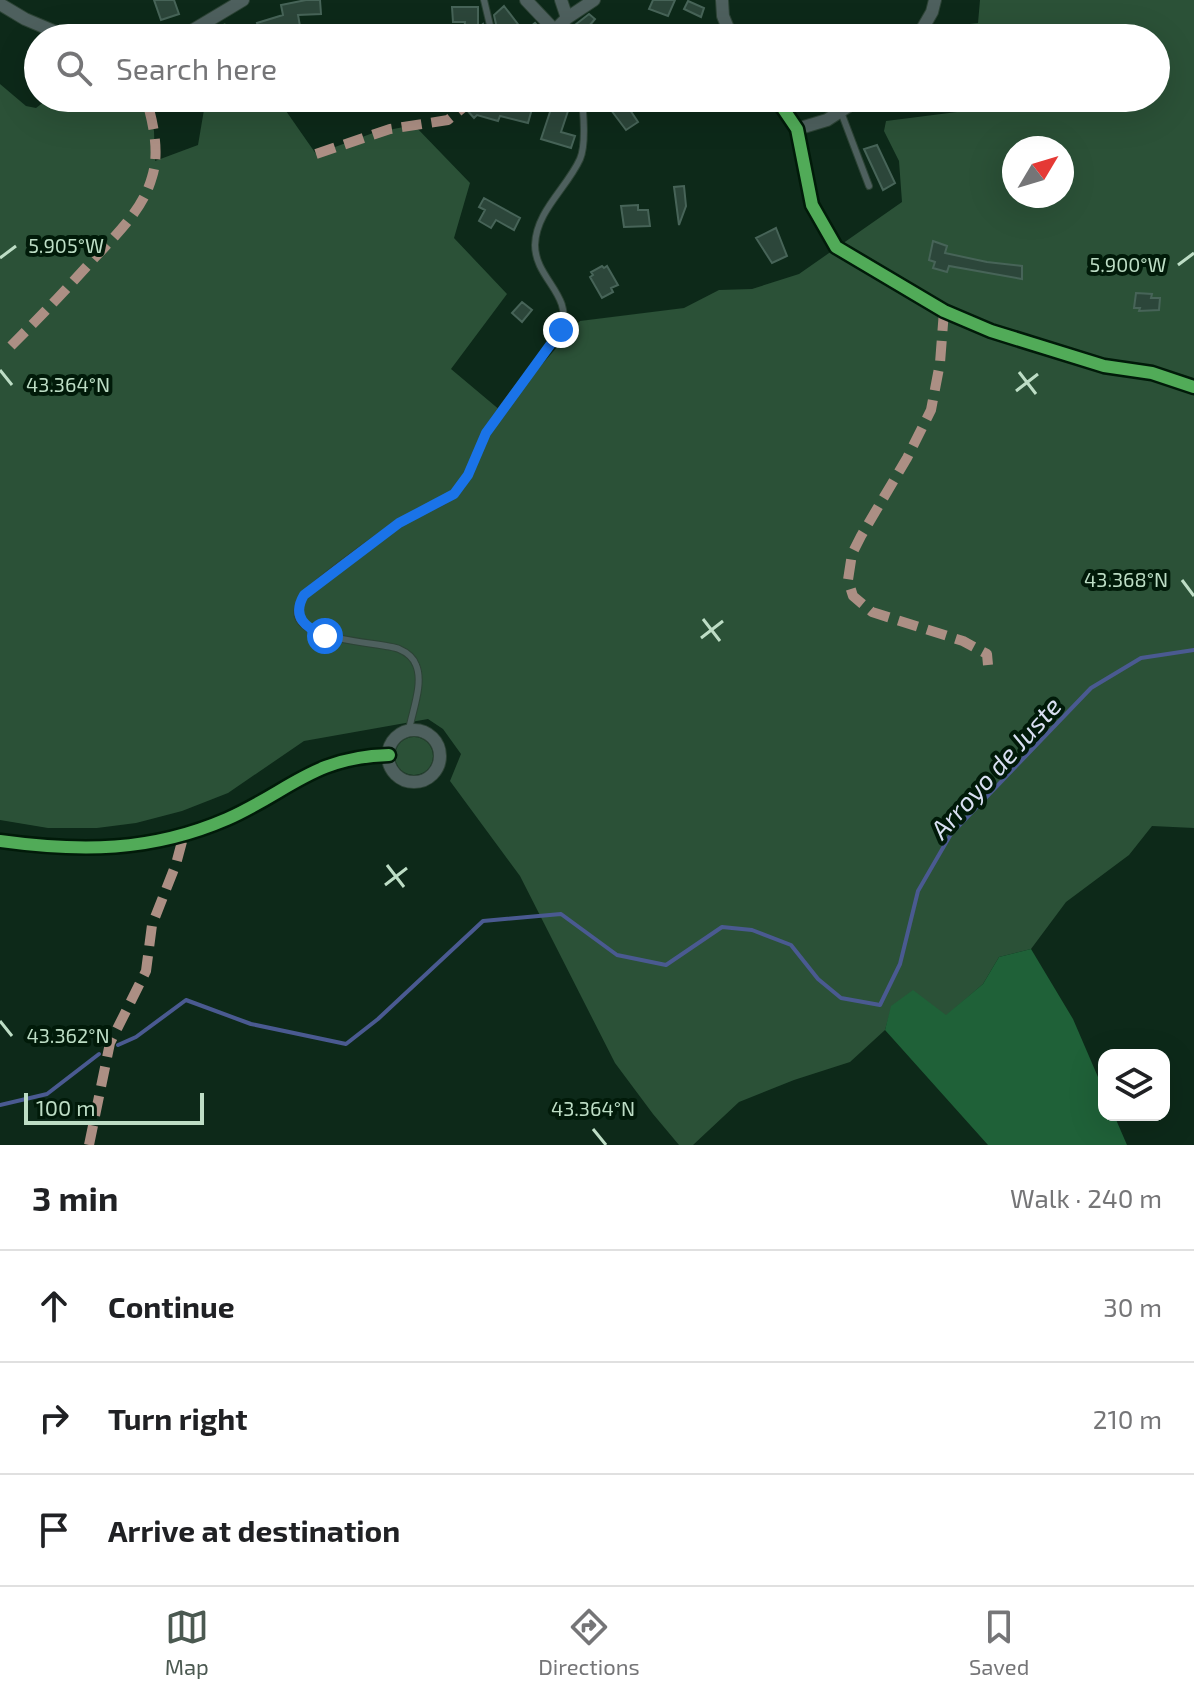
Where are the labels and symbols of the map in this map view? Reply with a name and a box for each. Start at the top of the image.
north arrow [1002,136,1074,208]
text: 5.905°W [28,233,104,257]
text: 5.900°W [1089,252,1167,276]
route end [543,312,579,348]
text: 43.364°N [26,372,110,396]
text: 43.368°N [1084,567,1168,591]
route start [307,618,343,654]
water label: Arroyo de Juste [923,690,1068,846]
text: 43.362°N [26,1023,110,1047]
scale bar [24,1089,204,1125]
text: 43.364°N [551,1096,635,1120]

